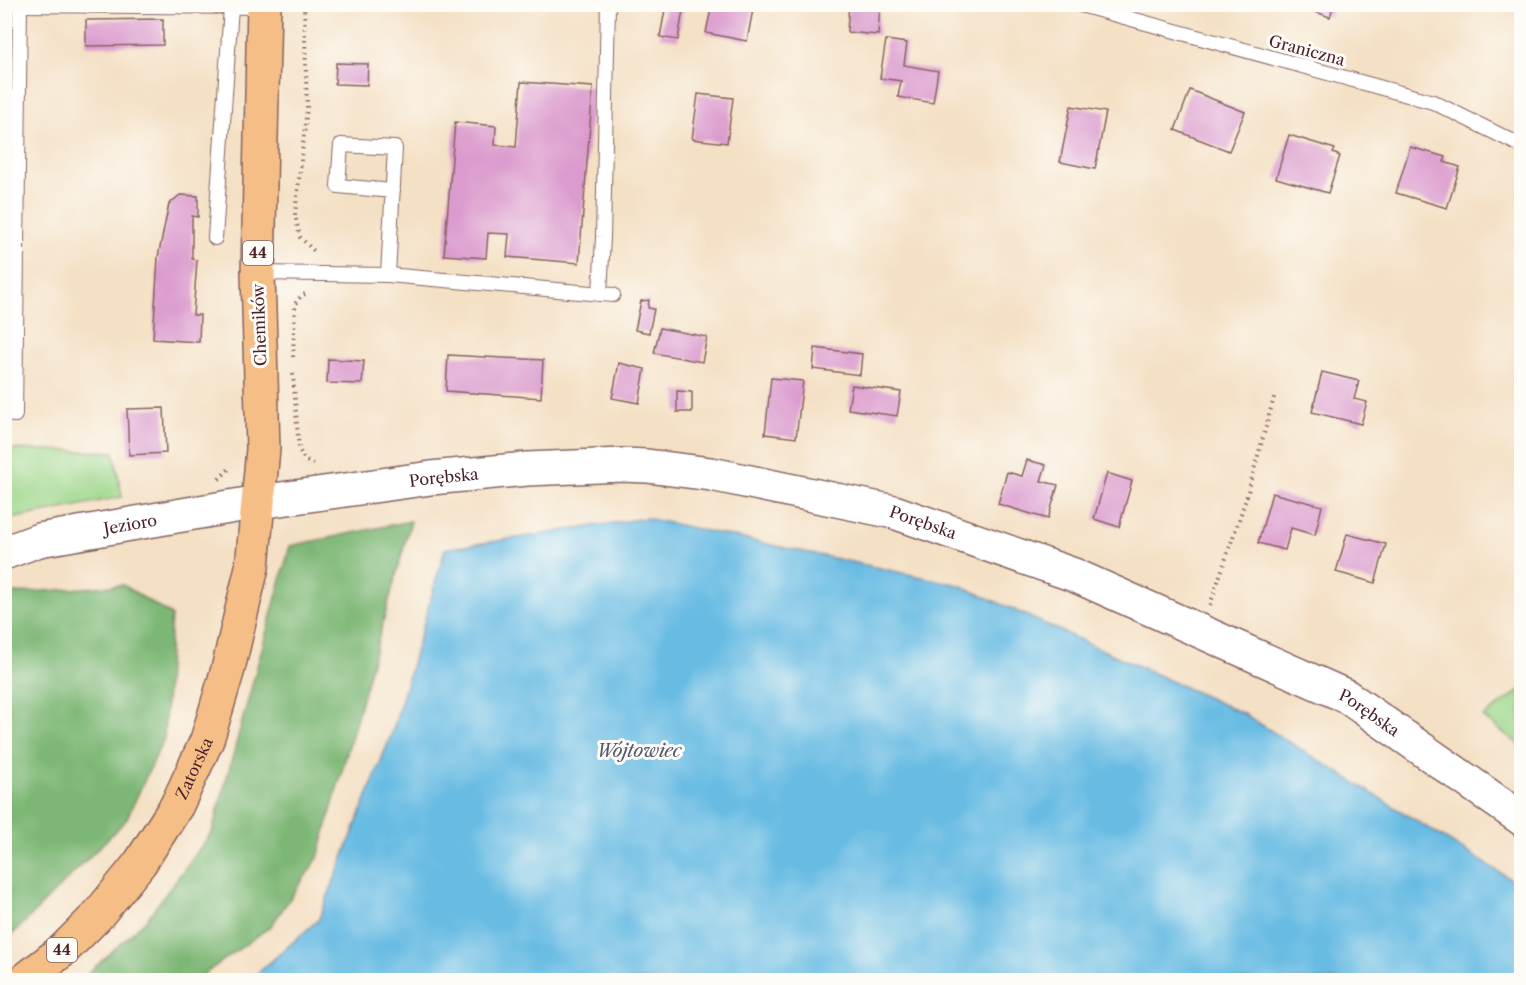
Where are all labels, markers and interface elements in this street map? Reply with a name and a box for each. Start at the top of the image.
street label: Graniczna [1267,30,1348,70]
road number: 44 [243,241,273,265]
street label: Chemików [248,283,270,366]
street label: Porębska [408,464,480,491]
street label: Porębska [887,501,960,543]
street label: Jezioro [99,510,159,539]
street label: Porębska [1336,684,1404,741]
street label: Zatorska [171,734,217,802]
water label: Wójtowiec [596,740,683,762]
road number: 44 [47,938,77,962]

